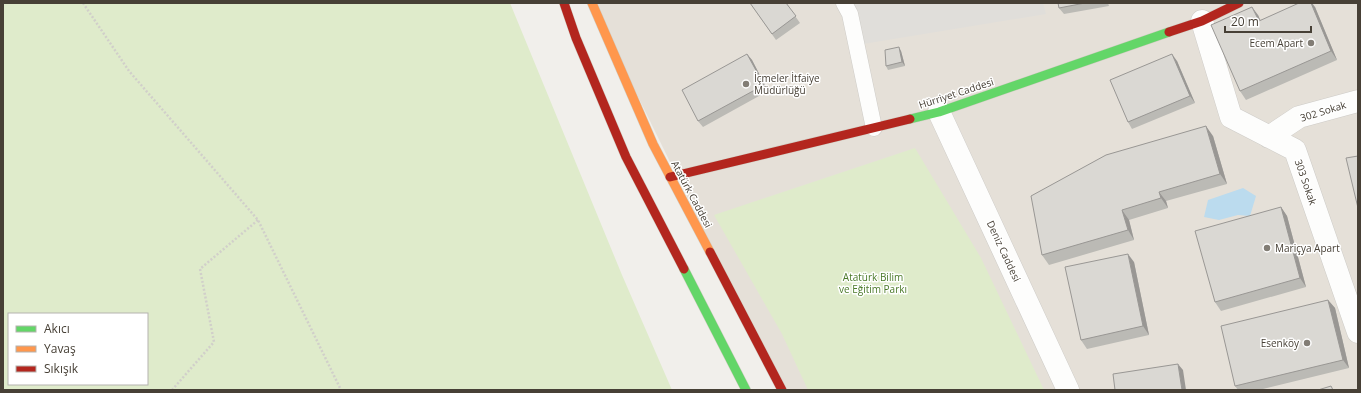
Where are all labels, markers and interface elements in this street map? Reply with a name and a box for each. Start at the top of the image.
scale bar [1225,8,1311,34]
text: 20 m [1231,13,1259,30]
place label: Ecem Apart [1250,36,1303,50]
marker: Ecem Apart [1306,38,1316,48]
place label: İçmeler İtfaiye Müdürlüğü [754,71,820,97]
street label: Hürriyet Caddesi [917,74,995,112]
marker: İçmeler İtfaiye Müdürlüğü [741,79,751,89]
street label: 302 Sokak [1298,97,1348,125]
street label: 303 Sokak [1292,157,1321,207]
street label: Atatürk Caddesi [668,158,716,230]
street label: Deniz Caddesi [984,218,1024,284]
place label: Mariçya Apart [1275,241,1340,255]
marker: Mariçya Apart [1262,243,1272,253]
park label: Atatürk Bilim ve Eğitim Parkı [839,270,907,296]
legend [8,313,148,385]
text: Akıcı [44,320,70,337]
place label: Esenköy [1261,336,1300,350]
marker: Esenköy [1302,338,1312,348]
text: Yavaş [44,340,76,357]
text: Sıkışık [44,360,79,377]

